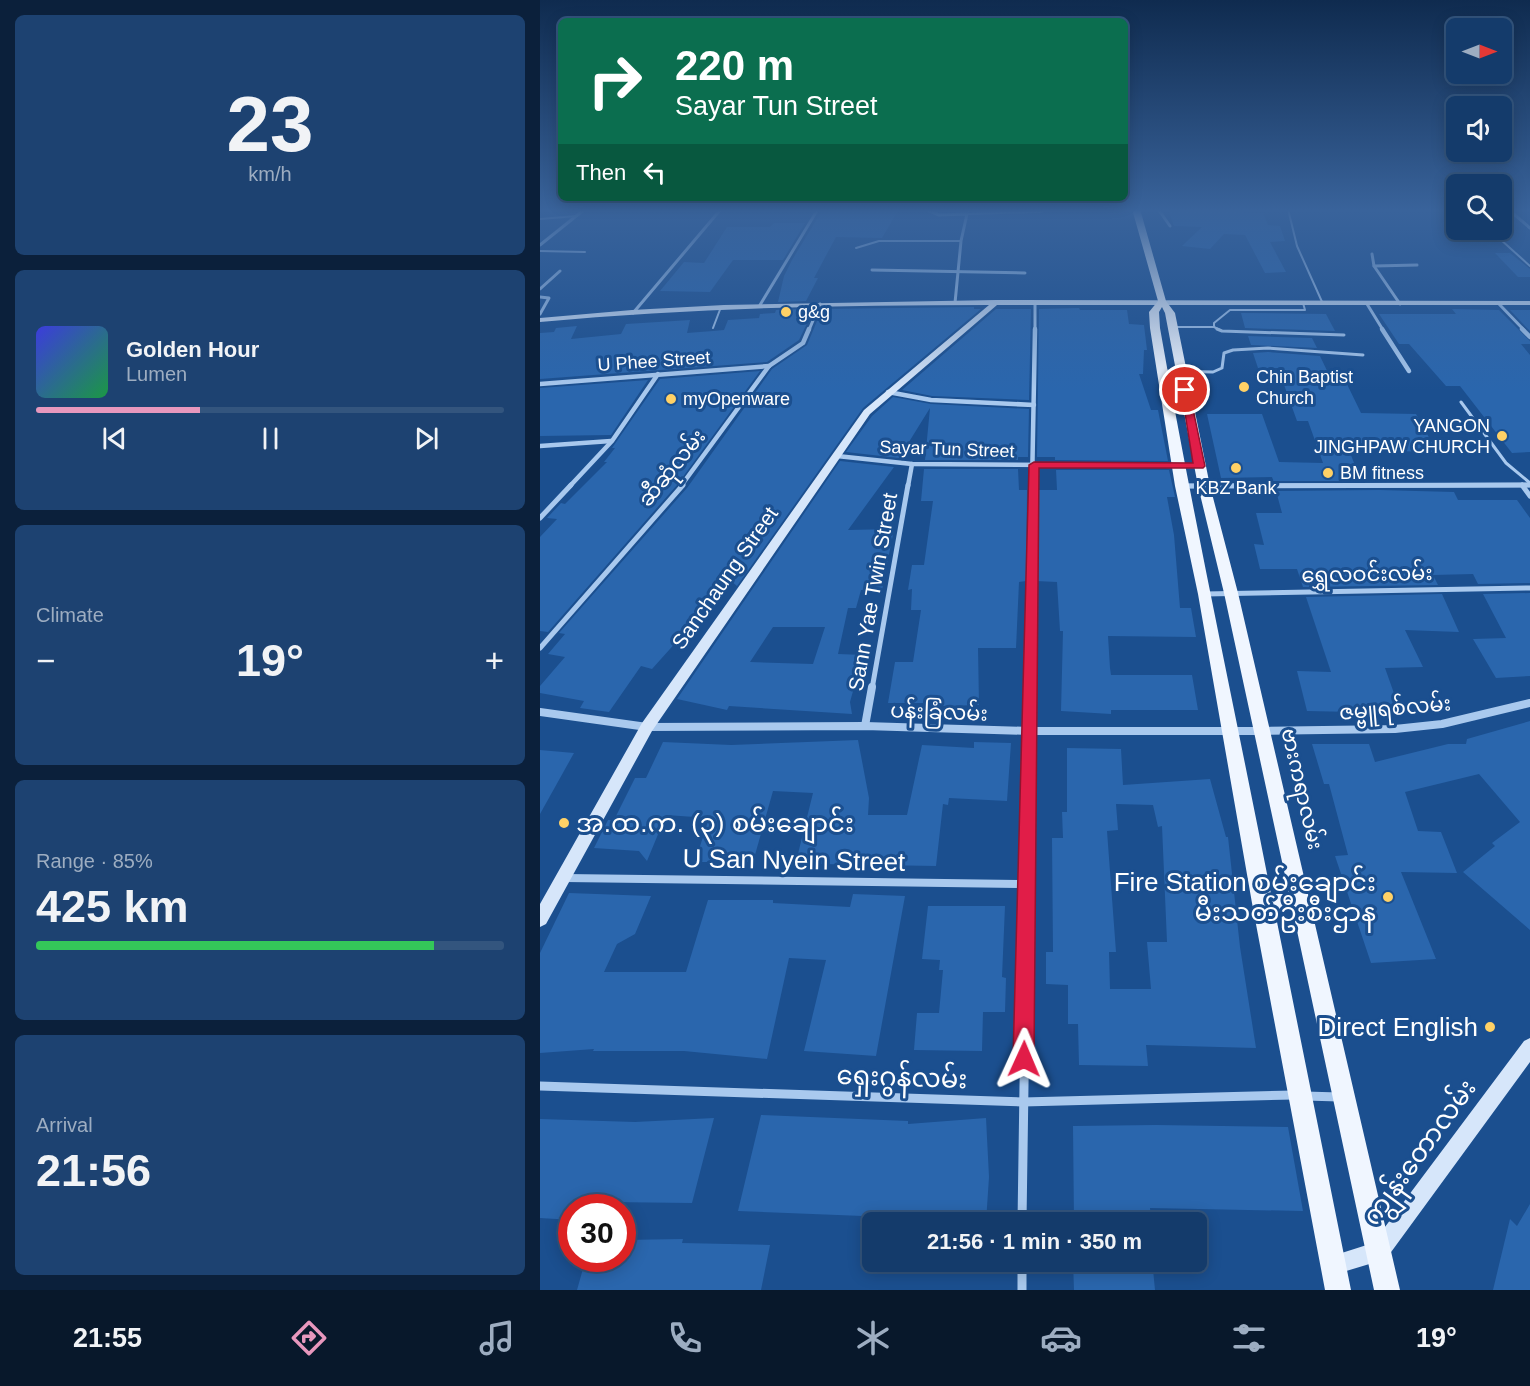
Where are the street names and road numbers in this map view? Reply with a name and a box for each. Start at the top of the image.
street label: U Phee Street [597,347,711,375]
street label: ဆီဆုံလမ်း [630,422,714,515]
street label: Sayar Tun Street [879,437,1015,461]
street label: Sann Yae Twin Street [844,491,901,693]
street label: Sanchaung Street [667,502,782,653]
street label: ရွှေလဝင်းလမ်း [1301,557,1433,592]
street label: ဇမ္ဗူရစ်လမ်း [1338,687,1452,730]
street label: ပန်းခြံလမ်း [890,694,988,731]
street label: ဗားကရာလမ်း [1272,725,1332,853]
street label: U San Nyein Street [682,843,906,877]
street label: ရှေးဂွန်လမ်း [836,1058,968,1100]
street label: ကျွန်းတောလမ်း [1354,1072,1488,1235]

